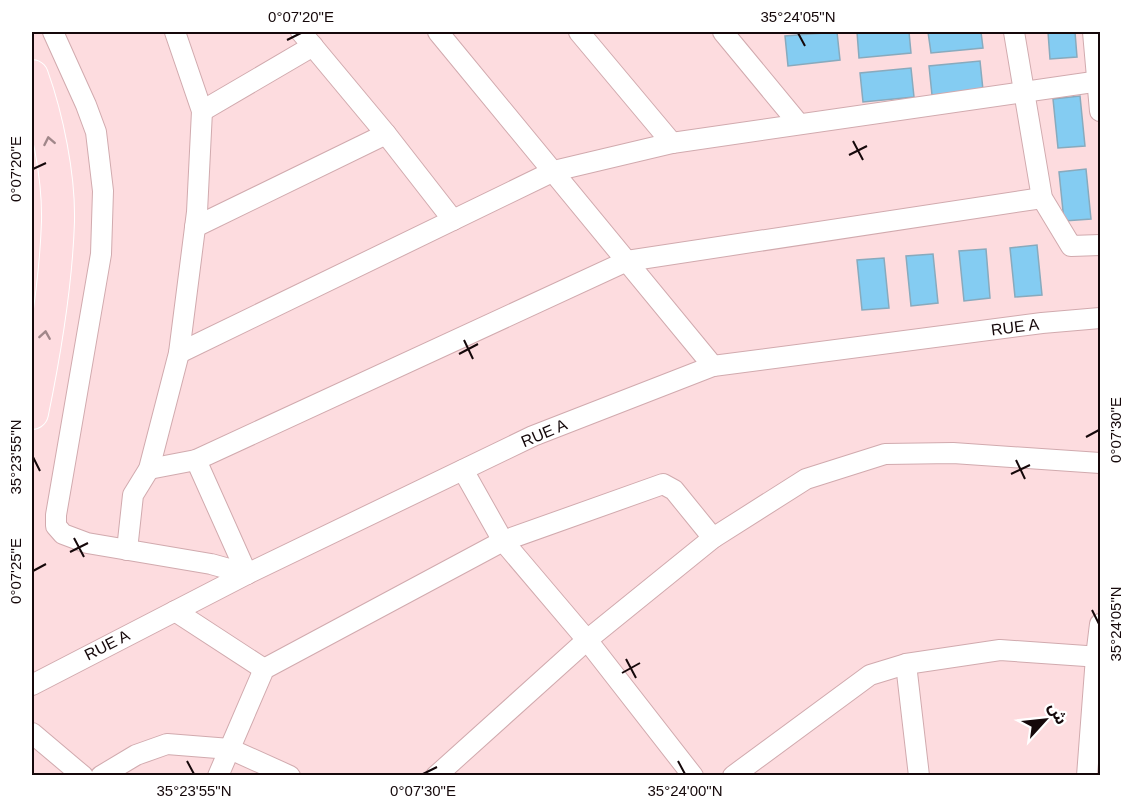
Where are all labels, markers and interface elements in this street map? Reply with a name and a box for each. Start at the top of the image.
text: 0°07'20"E [268,8,334,25]
text: 35°24'05"N [760,8,836,25]
text: 0°07'20"E [7,136,24,202]
one-way arrow [43,136,56,146]
street label: RUE A [990,316,1040,338]
one-way arrow [39,330,51,339]
text: 0°07'30"E [1107,397,1124,463]
street label: RUE A [519,416,570,450]
text: 35°23'55"N [7,419,24,495]
text: 0°07'25"E [7,538,24,604]
text: 35°24'05"N [1107,586,1124,662]
street label: RUE A [82,626,133,663]
north arrow [1015,690,1075,750]
text: ش [1044,700,1071,728]
text: 35°23'55"N [156,782,232,799]
text: 0°07'30"E [390,782,456,799]
text: 35°24'00"N [647,782,723,799]

